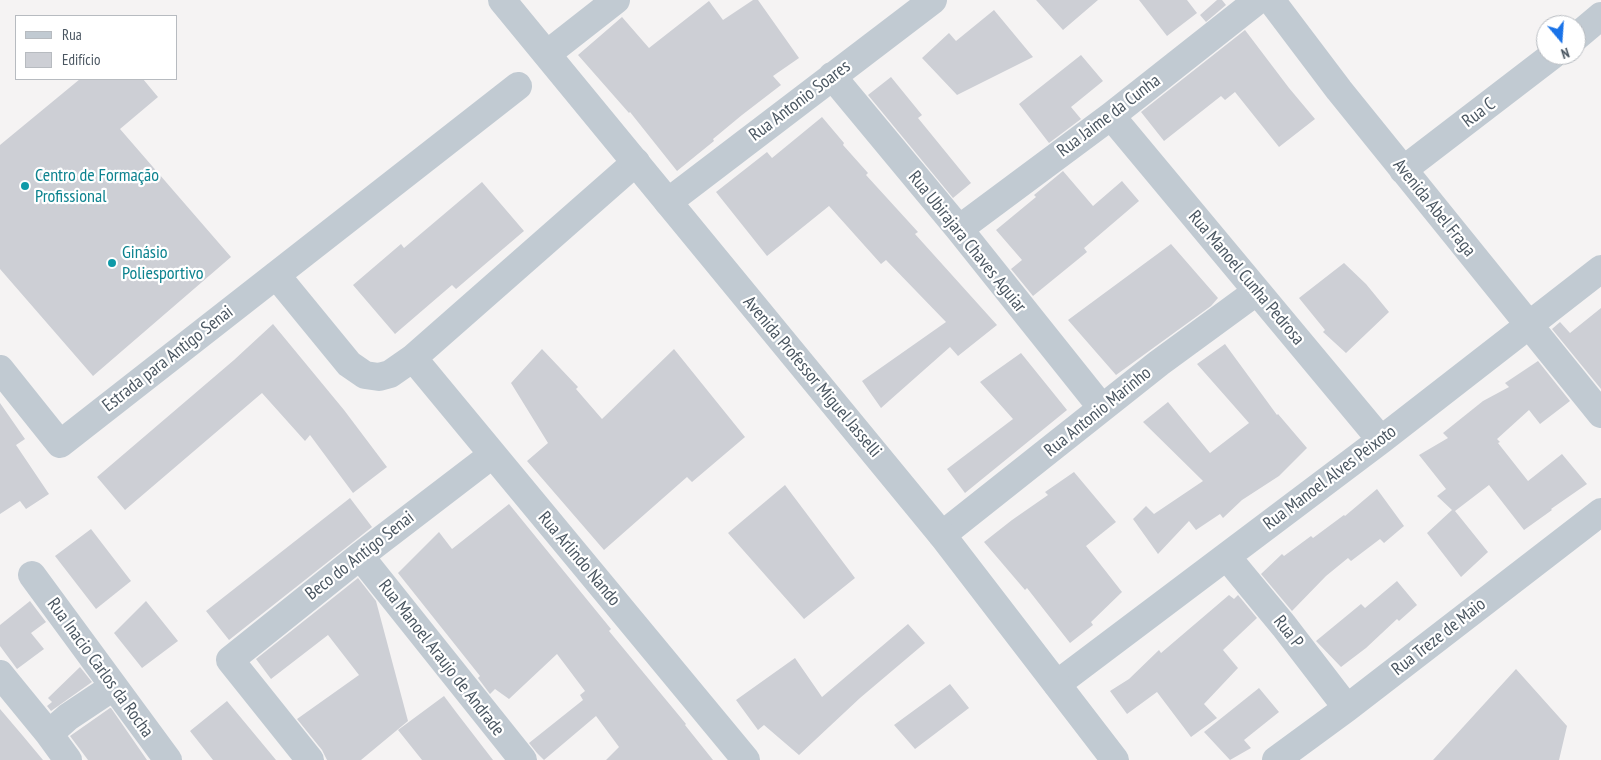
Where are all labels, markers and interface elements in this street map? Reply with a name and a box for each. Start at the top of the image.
legend [15,15,178,80]
north arrow [1536,15,1586,65]
text: Rua [62,25,82,44]
text: N [1559,44,1572,63]
text: Edifício [62,50,100,69]
street label: Rua Antonio Soares [745,56,855,146]
street label: Rua Jaime da Cunha [1053,70,1165,162]
street label: Rua C [1458,94,1500,132]
street label: Avenida Abel Fraga [1388,155,1480,261]
place label: Centro de Formação Profissional [35,165,159,208]
street label: Rua Ubirajara Chaves Aguiar [903,167,1031,317]
marker: Centro de Formação Profissional [19,180,31,192]
street label: Rua Manoel Cunha Pedrosa [1183,206,1309,350]
place label: Ginásio Poliesportivo [122,242,204,284]
marker: Ginásio Poliesportivo [106,257,118,269]
street label: Avenida Professor Miguel Jasselli [738,292,886,462]
street label: Estrada para Antigo Senai [99,301,237,417]
street label: Rua Antonio Marinho [1040,362,1156,462]
street label: Rua Manoel Alves Peixoto [1259,421,1401,535]
street label: Beco do Antigo Senai [301,507,419,605]
street label: Rua Arlindo Nando [533,507,625,611]
street label: Rua Manoel Araujo de Andrade [373,576,509,740]
street label: Rua Inacio Carlos da Rocha [42,594,158,742]
street label: Rua Treze de Maio [1388,594,1490,680]
street label: Rua P [1269,611,1307,653]

